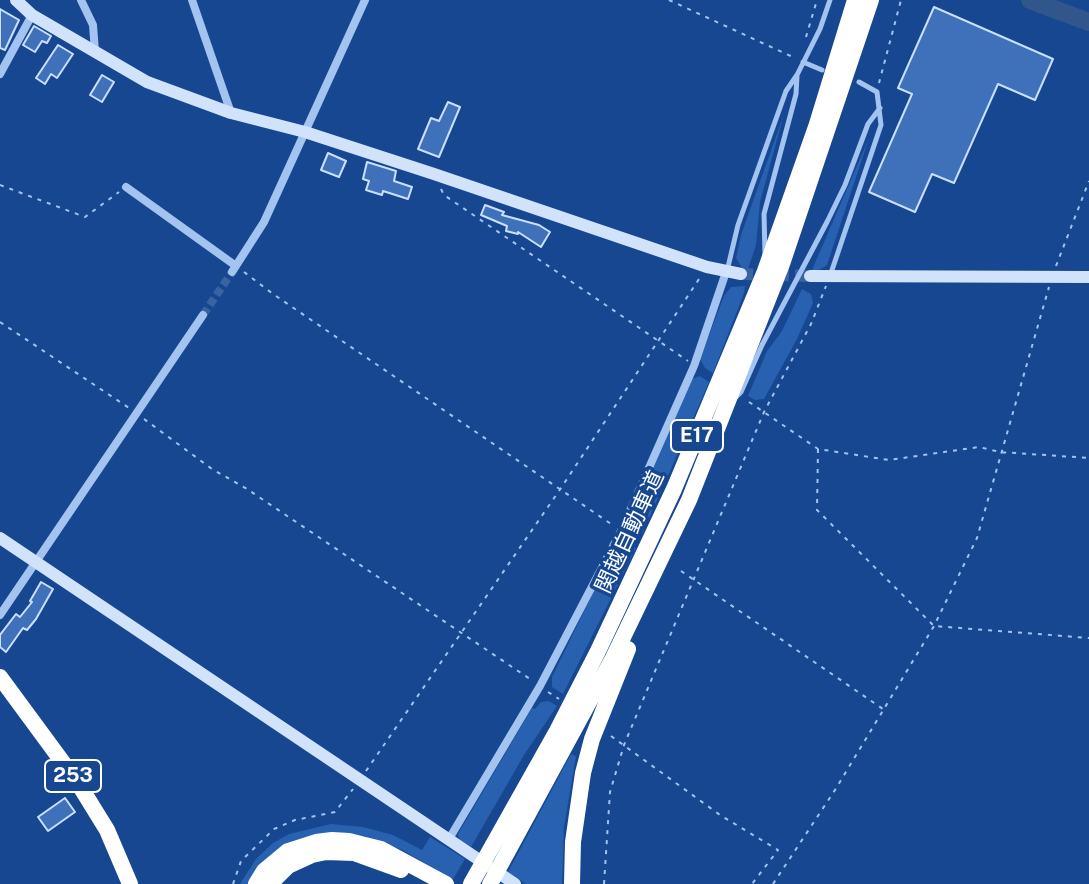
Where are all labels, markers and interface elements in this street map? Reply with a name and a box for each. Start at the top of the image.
road number: E17 [671,420,723,452]
street label: 関越自動車道 [590,467,670,597]
road number: 253 [45,760,101,792]

